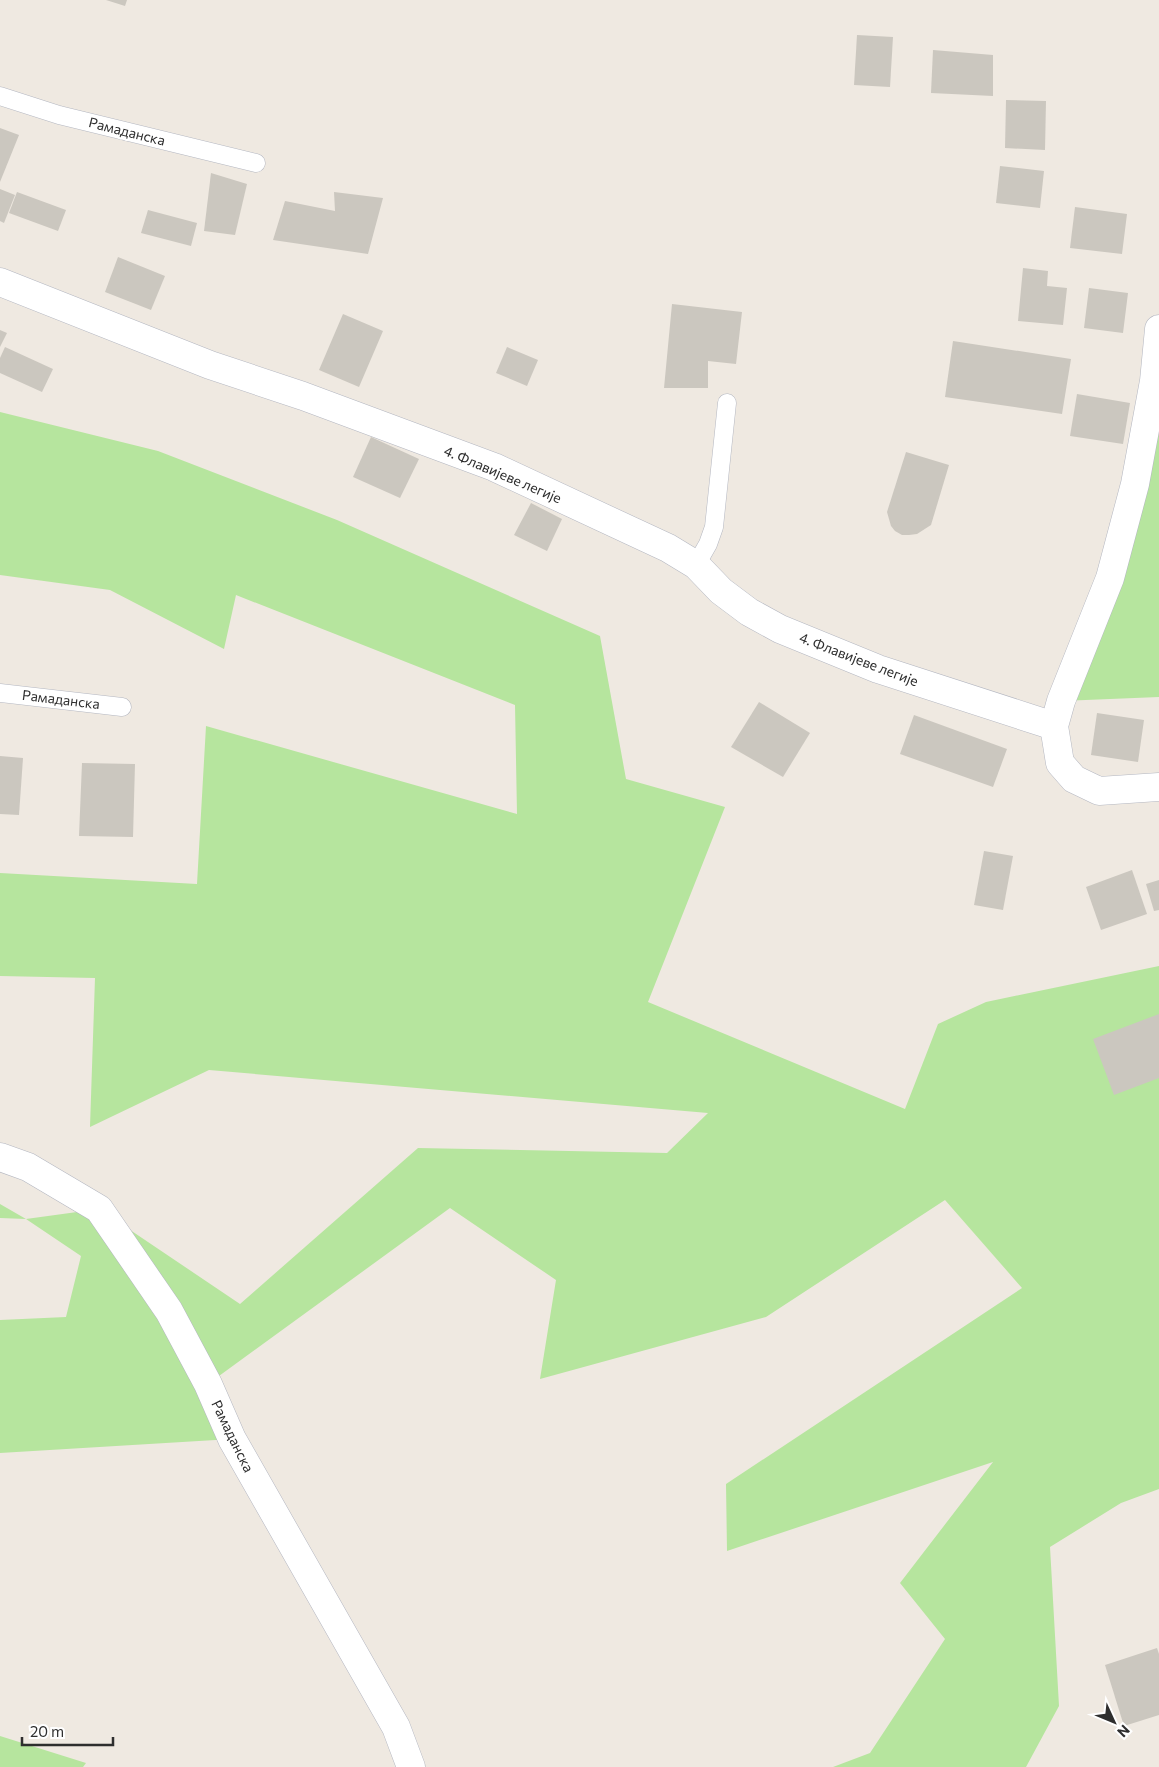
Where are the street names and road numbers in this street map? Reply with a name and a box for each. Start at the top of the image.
street label: Рамаданска [87,113,167,149]
street label: 4. Флавијеве легије [442,442,564,506]
street label: 4. Флавијеве легије [797,628,921,690]
street label: Рамаданска [21,686,101,712]
street label: Рамаданска [208,1397,258,1475]

